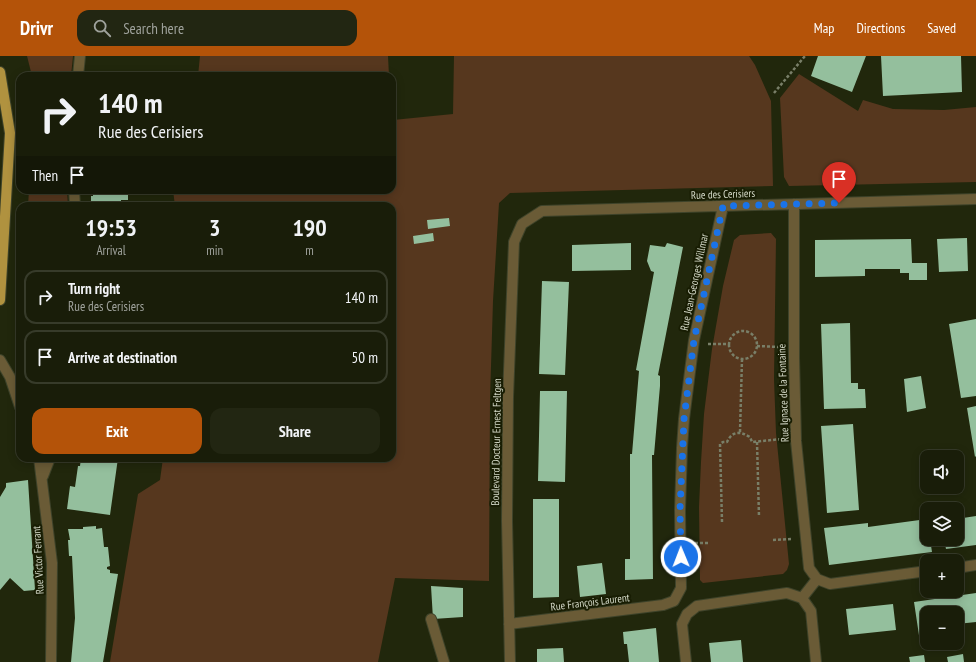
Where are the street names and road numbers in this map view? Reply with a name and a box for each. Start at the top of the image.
street label: Rue des Cerisiers [691,186,756,202]
street label: Rue Jean-Georges Willmar [677,232,711,332]
street label: Rue Ignace de la Fontaine [774,343,792,442]
street label: Boulevard Docteur Ernest Feltgen [488,378,504,506]
street label: Rue Victor Ferrant [29,525,47,595]
street label: Rue François Laurent [550,590,630,614]

